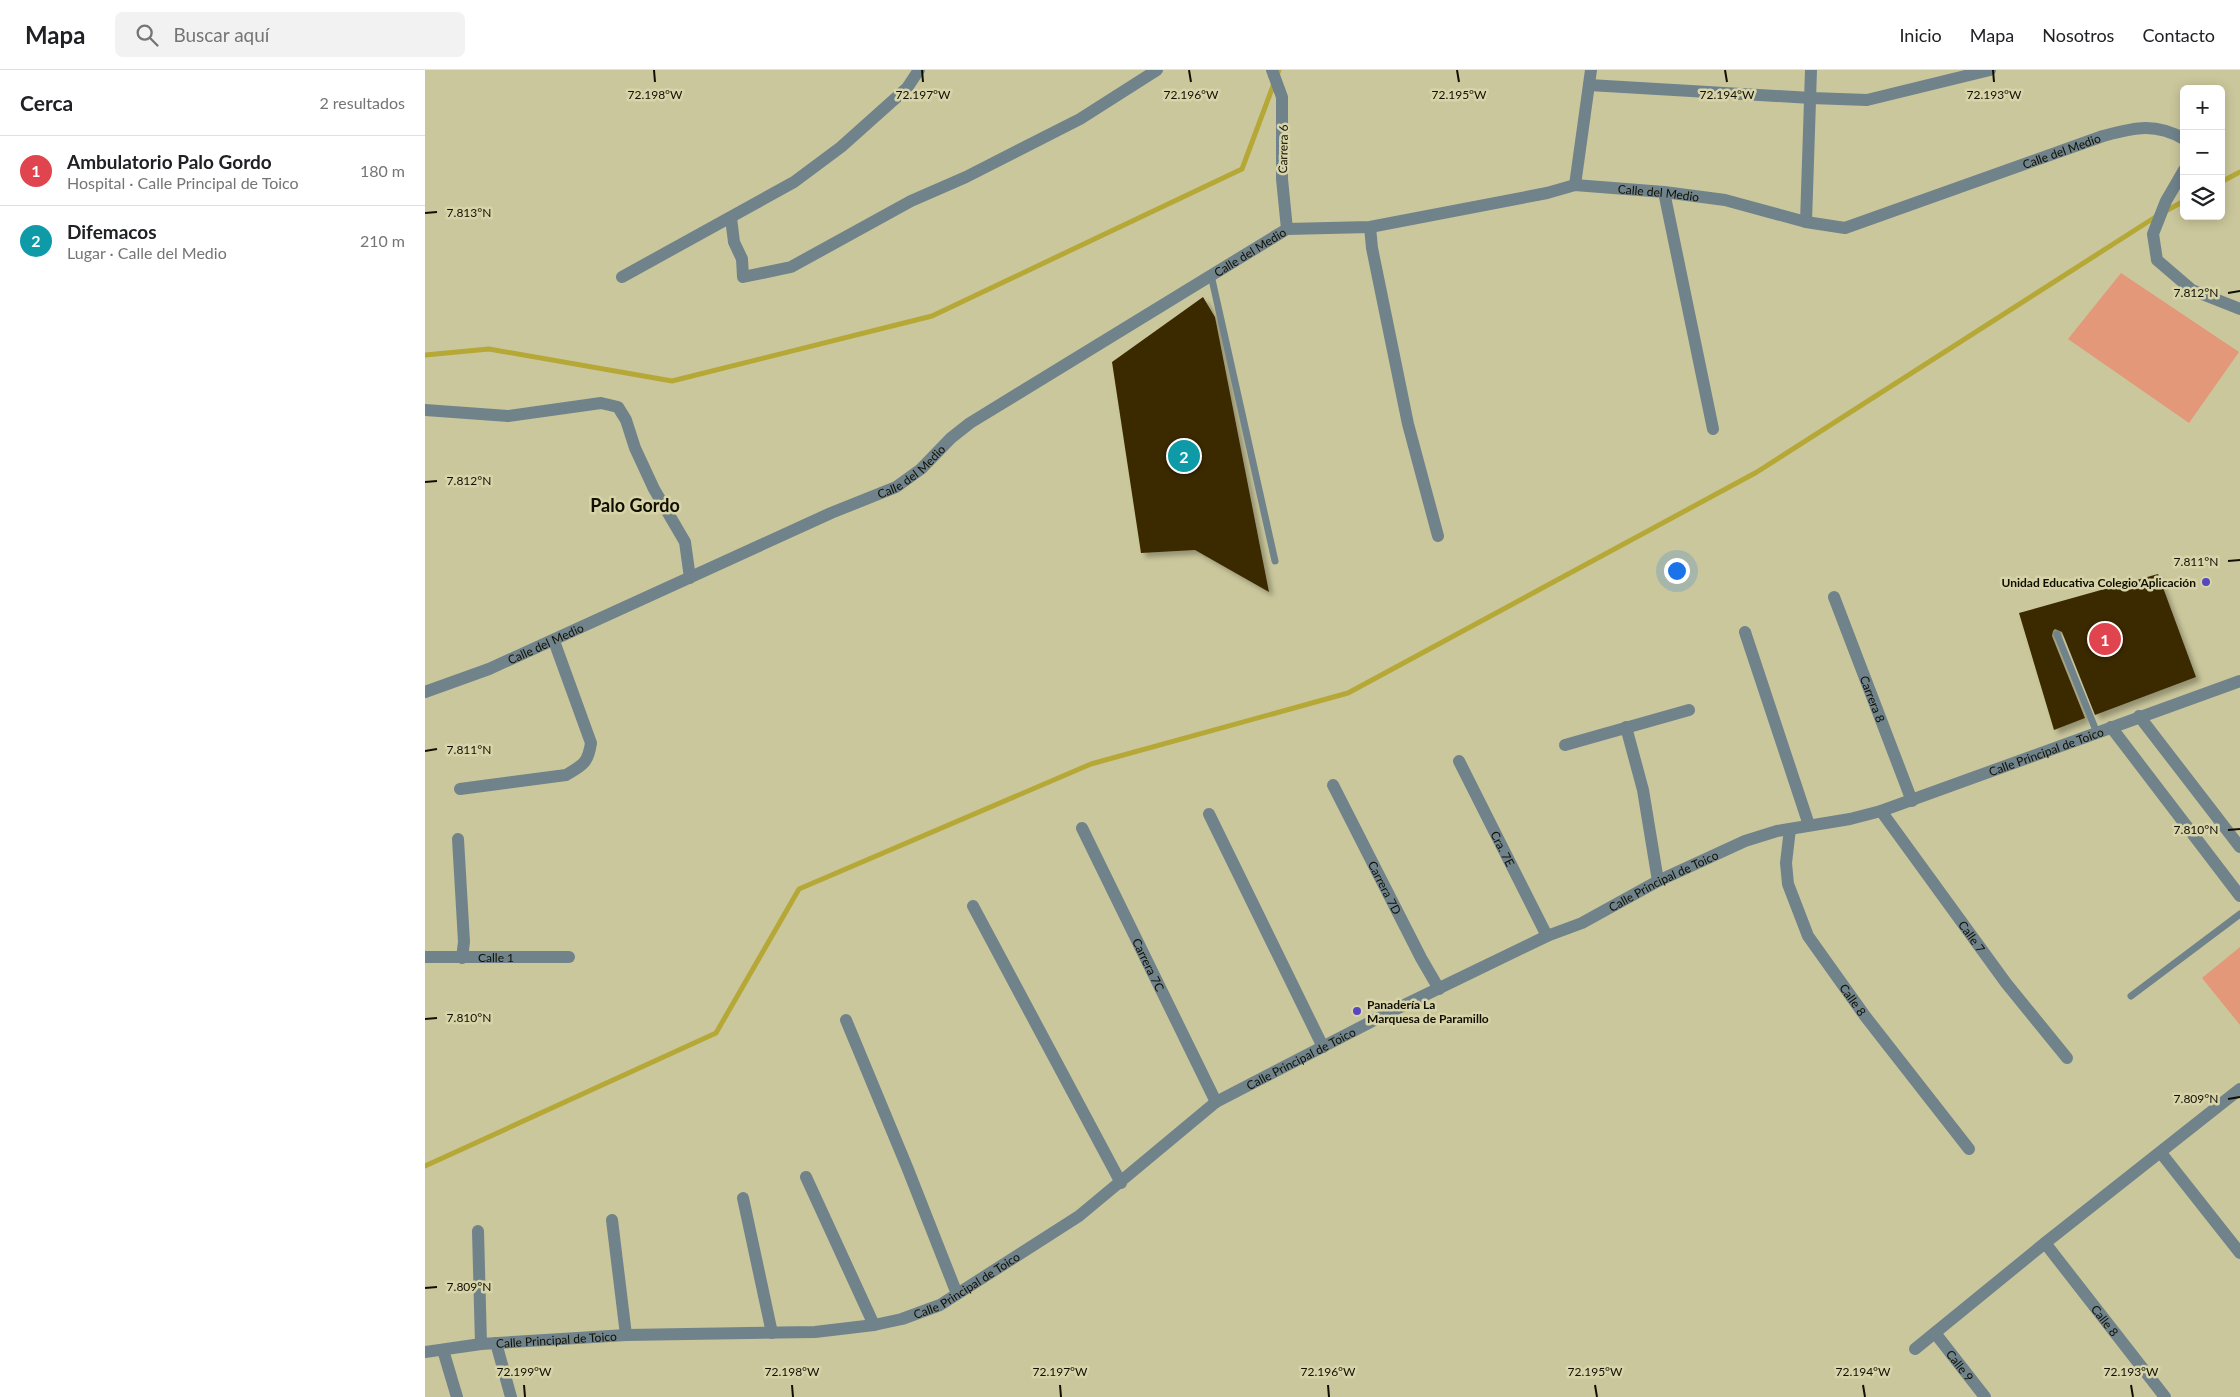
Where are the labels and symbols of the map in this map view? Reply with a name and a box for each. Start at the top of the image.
text: 72.198°W [627,87,683,102]
text: 72.197°W [895,87,951,102]
text: 72.196°W [1163,87,1219,102]
text: 72.195°W [1431,87,1487,102]
text: 72.194°W [1699,87,1755,102]
text: 72.193°W [1966,87,2022,102]
street label: Carrera 6 [1275,124,1291,174]
street label: Calle del Medio [2020,130,2103,172]
street label: Calle del Medio [1617,181,1700,204]
text: 7.813°N [447,205,491,220]
street label: Calle del Medio [1211,224,1289,280]
text: 7.812°N [2174,285,2218,300]
pin: 2 [1168,437,1200,475]
street label: Calle del Medio [875,441,948,501]
text: 7.812°N [447,473,491,488]
district label: Palo Gordo [590,494,680,516]
text: 7.811°N [2174,554,2218,569]
your location [1664,558,1690,584]
place label: Unidad Educativa Colegio Aplicación [2001,575,2196,590]
marker: Unidad Educativa Colegio Aplicación [2200,576,2212,588]
street label: Calle del Medio [505,619,586,667]
pin: 1 [2089,620,2121,658]
street label: Carrera 8 [1857,673,1889,724]
street label: Calle Principal de Toico [1987,724,2106,779]
text: 7.811°N [447,742,491,757]
text: 7.810°N [2174,822,2218,837]
street label: Cra. 7E [1488,828,1518,869]
street label: Calle Principal de Toico [1606,847,1721,914]
street label: Carrera 7D [1365,858,1405,917]
street label: Calle 7 [1955,917,1989,955]
street label: Carrera 7C [1129,936,1168,994]
street label: Calle 1 [478,950,514,965]
street label: Calle 8 [1837,980,1870,1019]
place label: Panadería La Marquesa de Paramillo [1367,997,1489,1026]
marker: Panadería La Marquesa de Paramillo [1351,1005,1363,1017]
text: 7.810°N [447,1010,491,1025]
street label: Calle Principal de Toico [1243,1024,1358,1093]
text: 7.809°N [2174,1091,2218,1106]
street label: Calle Principal de Toico [911,1248,1023,1322]
text: 7.809°N [447,1279,491,1294]
street label: Calle 8 [2088,1301,2122,1339]
street label: Calle Principal de Toico [495,1328,617,1351]
street label: Calle 9 [1943,1346,1977,1384]
text: 72.199°W [496,1364,552,1379]
text: 72.198°W [764,1364,820,1379]
text: 72.197°W [1032,1364,1088,1379]
text: 72.196°W [1300,1364,1356,1379]
text: 72.195°W [1567,1364,1623,1379]
text: 72.194°W [1835,1364,1891,1379]
text: 72.193°W [2103,1364,2159,1379]

